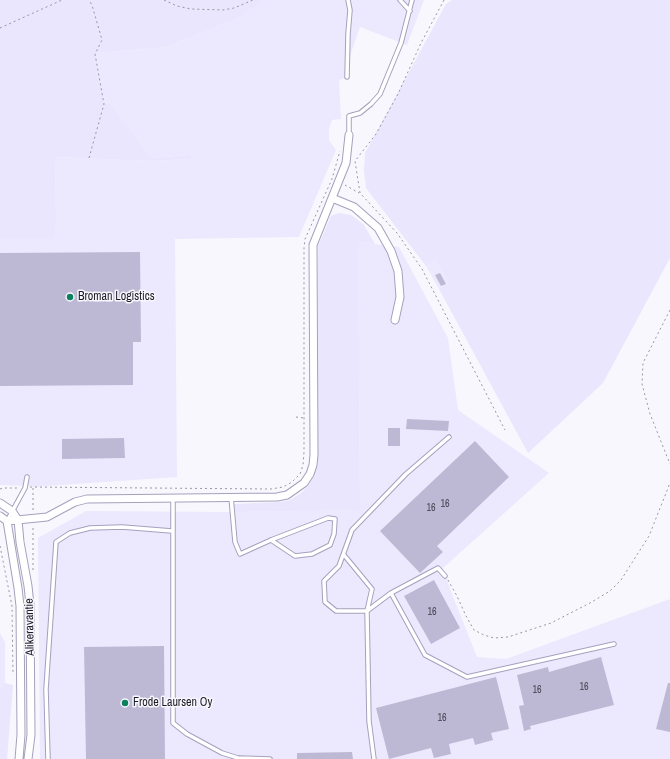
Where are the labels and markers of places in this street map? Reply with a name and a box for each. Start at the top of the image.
place label: Broman Logistics [78,290,155,304]
marker: Broman Logistics [65,292,75,302]
place label: Frode Laursen Oy [133,696,212,710]
marker: Frode Laursen Oy [120,698,130,708]

